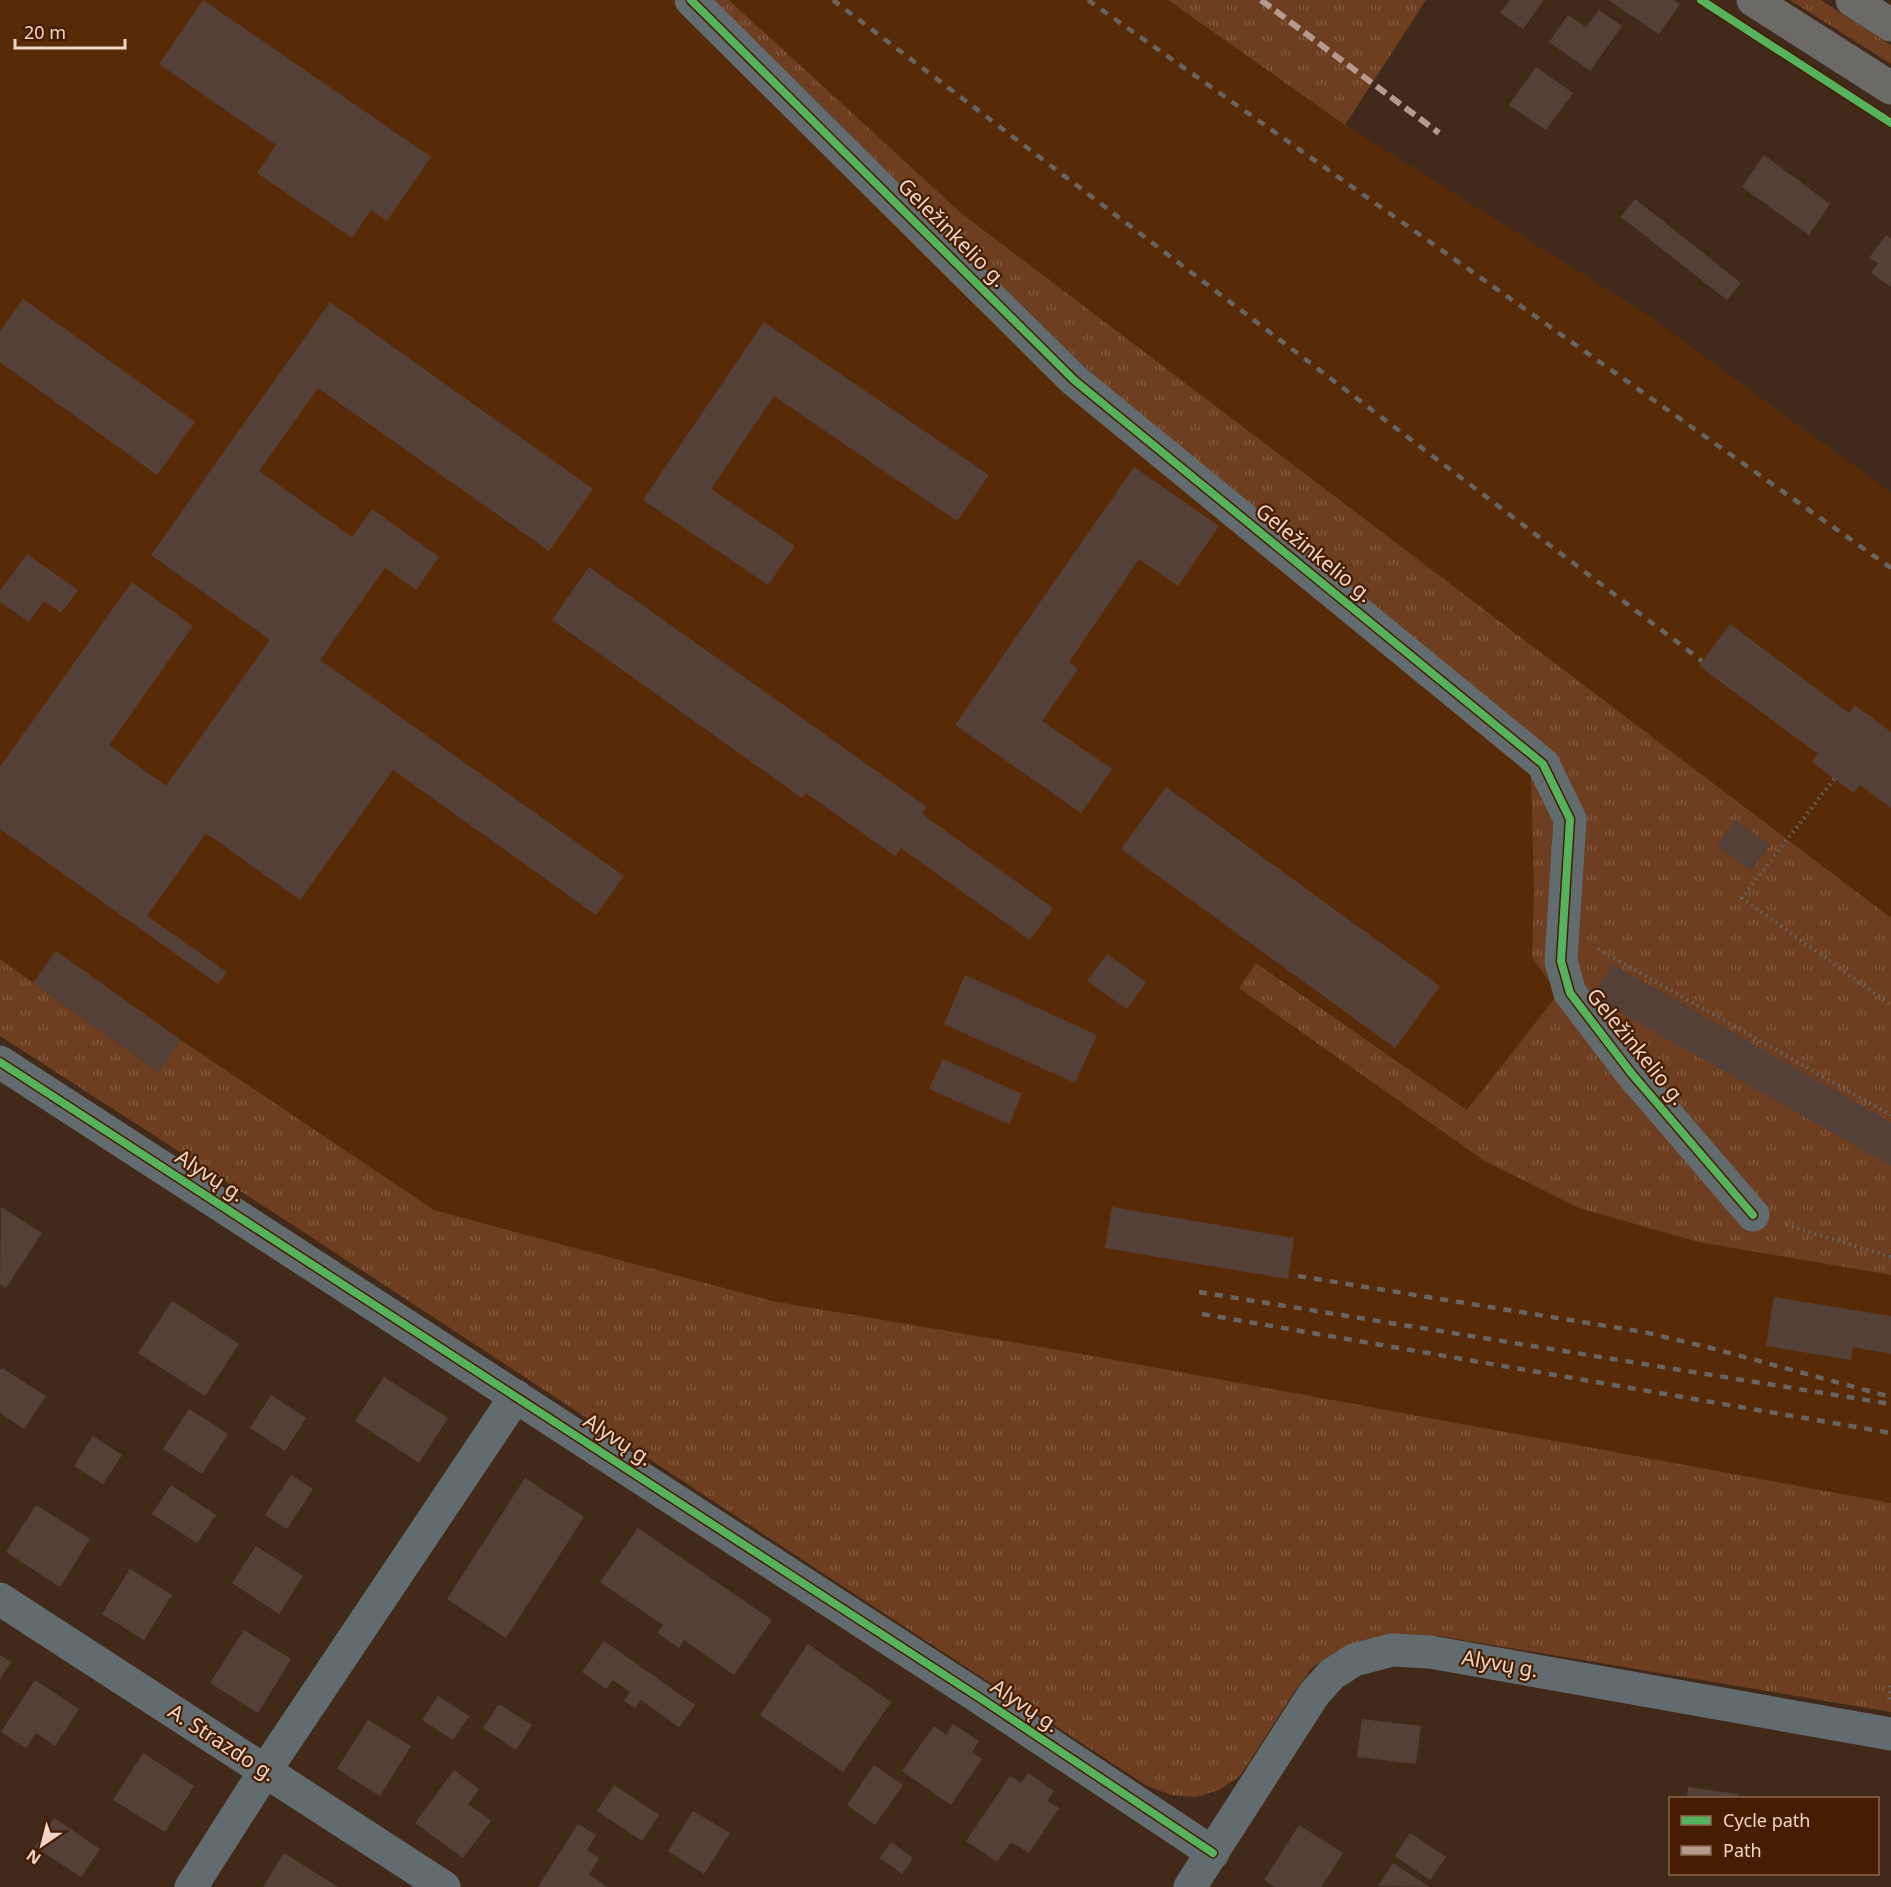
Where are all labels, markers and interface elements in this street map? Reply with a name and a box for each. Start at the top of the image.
scale bar [15,12,124,50]
text: 20 m [24,20,66,44]
street label: Geležinkelio g. [892,172,1013,293]
street label: Geležinkelio g. [1250,496,1379,608]
street label: Geležinkelio g. [1581,982,1693,1111]
street label: Alyvų g. [171,1142,251,1208]
street label: Alyvų g. [579,1406,659,1472]
street label: Alyvų g. [1460,1643,1541,1684]
street label: Alyvų g. [986,1672,1065,1738]
street label: A. Strazdo g. [163,1697,282,1787]
legend [1669,1797,1879,1875]
text: Cycle path [1723,1808,1810,1832]
north arrow [12,1815,72,1875]
text: Path [1723,1838,1762,1862]
text: N [22,1845,45,1870]

